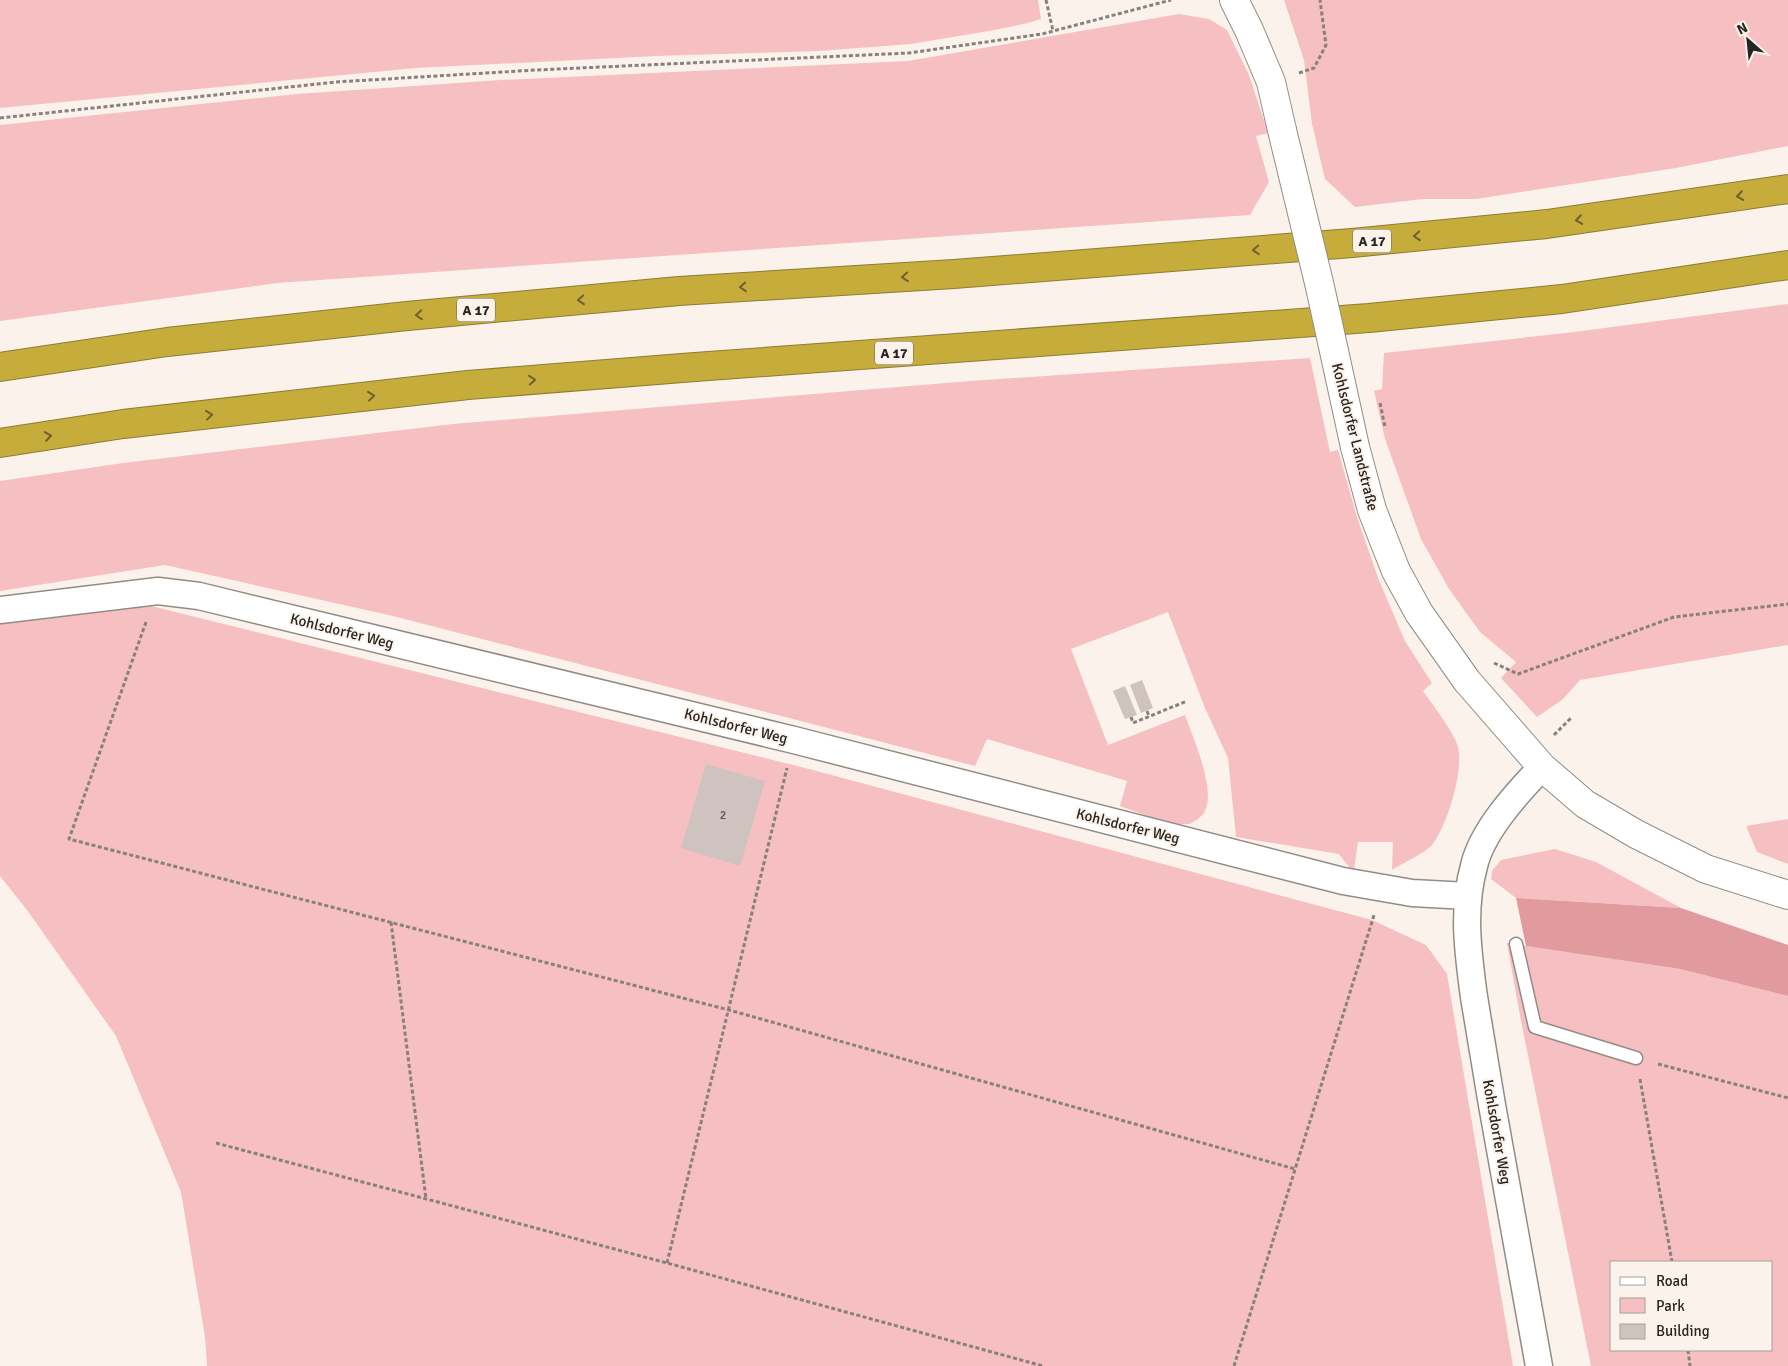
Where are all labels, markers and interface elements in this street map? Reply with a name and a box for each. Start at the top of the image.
north arrow [1723,15,1773,65]
text: N [1734,19,1751,39]
one-way arrow [1736,190,1744,201]
one-way arrow [1575,214,1583,224]
road number: A 17 [1353,230,1391,252]
one-way arrow [1413,231,1421,242]
one-way arrow [1251,244,1259,255]
one-way arrow [901,271,909,282]
one-way arrow [739,281,747,292]
one-way arrow [577,294,585,305]
road number: A 17 [457,298,495,322]
one-way arrow [415,309,423,320]
road number: A 17 [875,342,913,364]
street label: Kohlsdorfer Landstraße [1328,361,1382,513]
one-way arrow [529,375,537,386]
one-way arrow [367,391,375,402]
one-way arrow [206,410,214,421]
one-way arrow [44,431,53,441]
street label: Kohlsdorfer Weg [288,609,396,653]
street label: Kohlsdorfer Weg [682,704,790,748]
street label: Kohlsdorfer Weg [1074,804,1182,848]
house number: 2 [720,808,726,823]
street label: Kohlsdorfer Weg [1479,1078,1515,1186]
legend [1610,1261,1773,1351]
text: Road [1656,1272,1688,1290]
text: Park [1656,1297,1685,1315]
text: Building [1656,1322,1710,1340]

